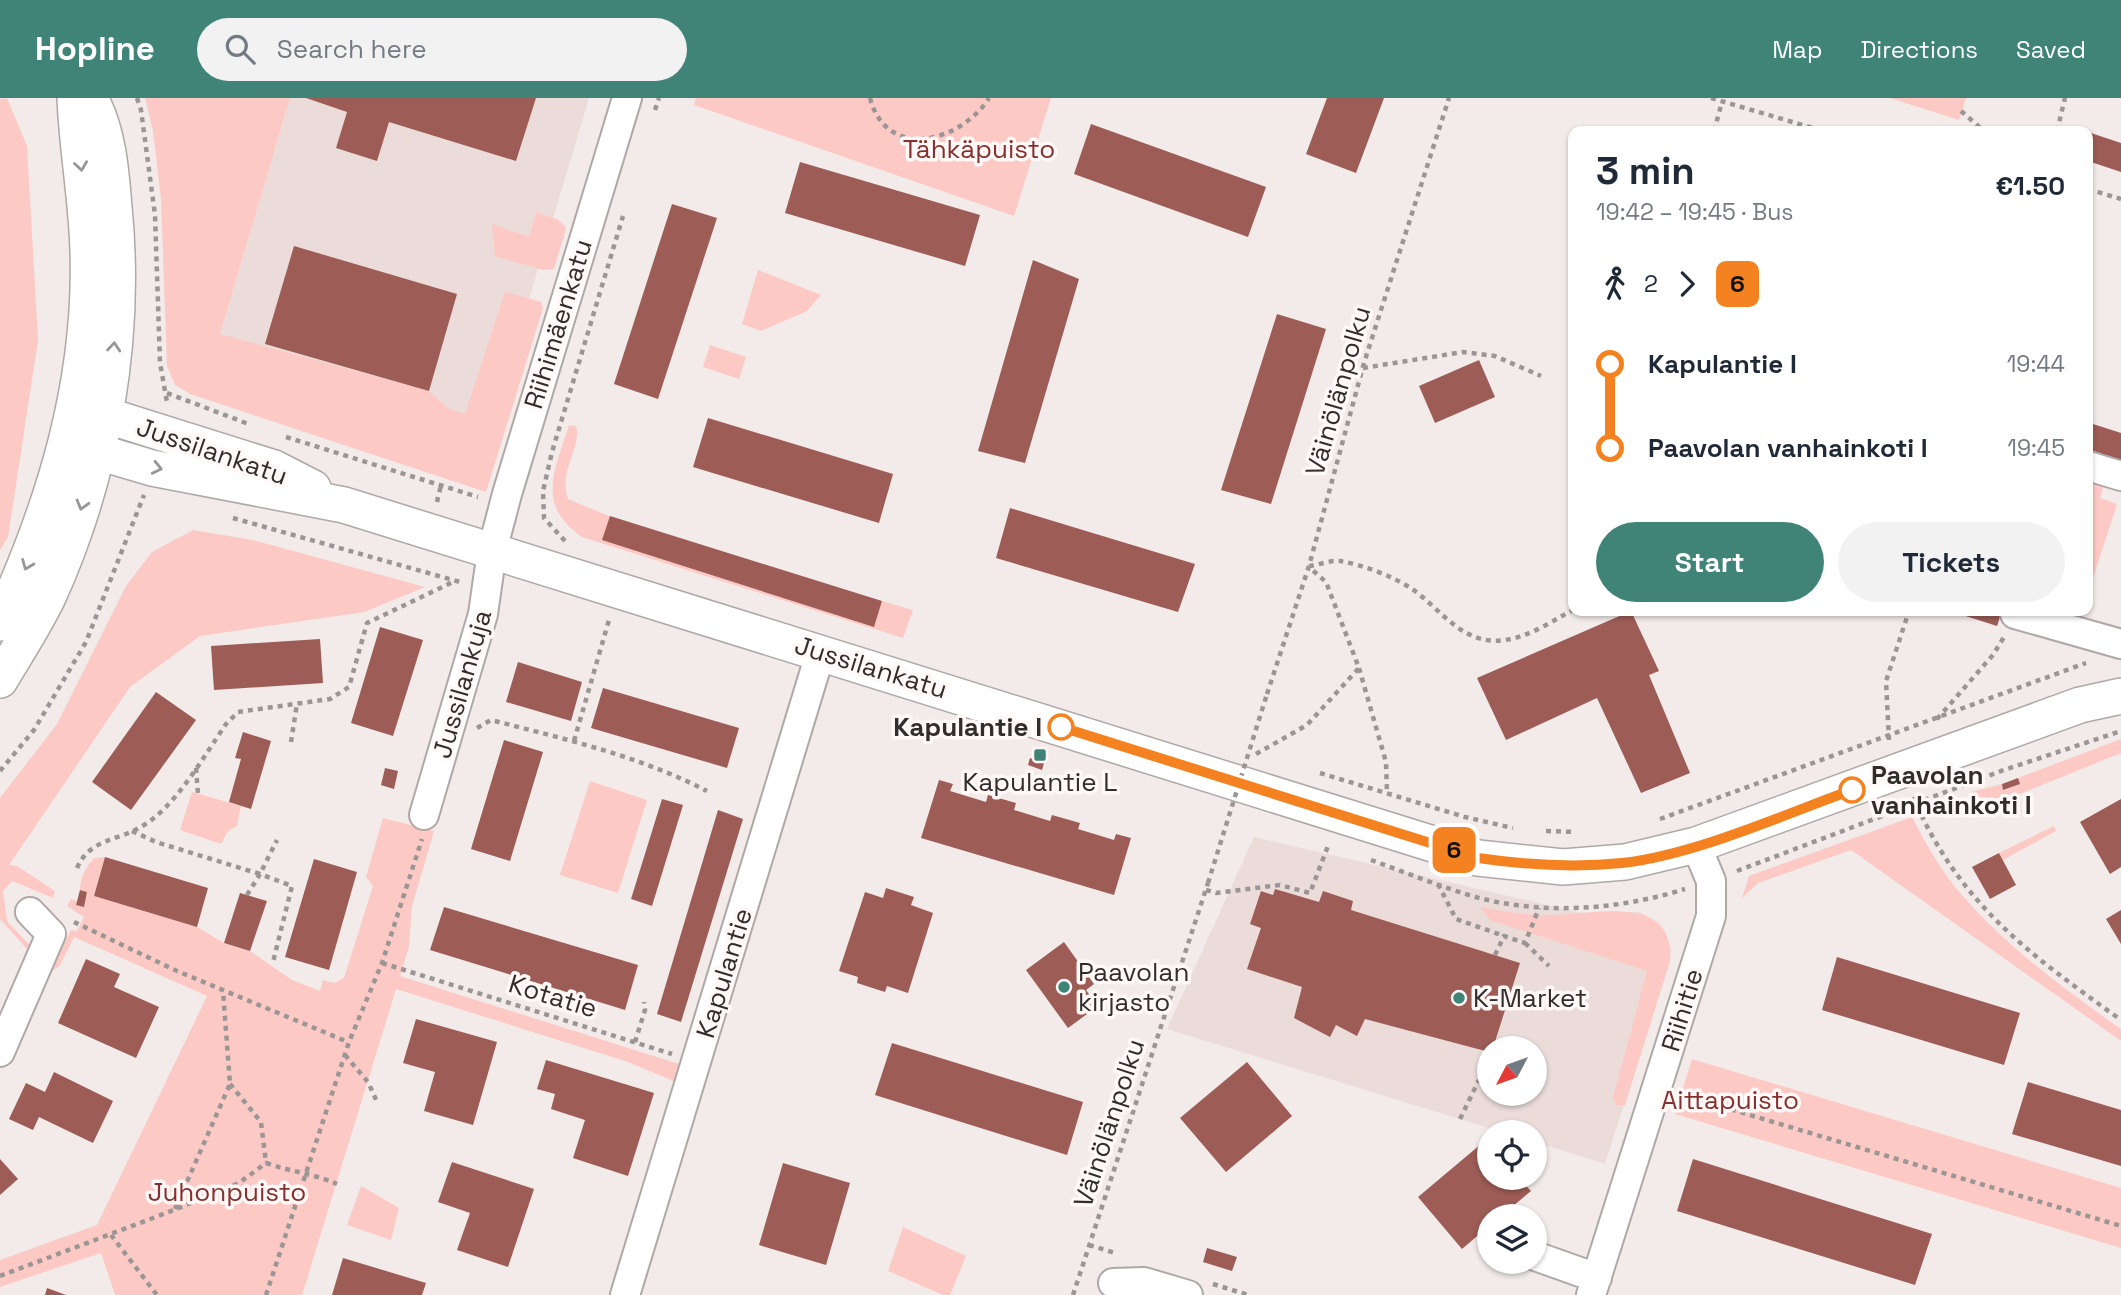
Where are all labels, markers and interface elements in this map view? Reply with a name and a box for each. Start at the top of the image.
search box [197,18,687,81]
text: Hopline [35,28,155,70]
icon: search [221,30,259,68]
text: Search here [277,32,427,66]
text: Map [1772,34,1822,65]
text: Directions [1860,34,1978,65]
text: Saved [2016,34,2086,65]
park label: Tähkäpuisto [903,132,1055,166]
text: 3 min [1596,147,1695,195]
one-way arrow [74,160,89,172]
text: €1.50 [1995,169,2065,203]
text: 19:42 – 19:45 · Bus [1596,197,1793,227]
street label: Riihimäenkatu [516,235,600,413]
icon: walk [1596,265,1634,303]
icon: forward [1668,265,1706,303]
text: 6 [1730,268,1745,299]
text: 2 [1644,269,1658,299]
street label: Väinölänpolku [1298,302,1378,480]
one-way arrow [106,341,121,352]
text: Kapulantie I [1648,347,1797,381]
text: 19:44 [2007,349,2065,379]
street label: Jussilankatu [132,409,292,493]
text: Paavolan vanhainkoti I [1648,431,1928,465]
text: 19:45 [2007,433,2065,463]
one-way arrow [151,460,163,474]
one-way arrow [76,498,91,510]
button: Start [1596,522,1824,602]
button: Tickets [1838,522,2065,602]
one-way arrow [22,558,36,570]
street label: Jussilankuja [425,606,499,762]
street label: Jussilankatu [791,628,951,706]
place label: Kapulantie I [893,710,1042,744]
marker: Kapulantie I [1048,714,1074,740]
marker: Kapulantie L [1032,747,1048,763]
place label: Paavolan vanhainkoti I [1871,758,2032,822]
place label: Kapulantie L [963,765,1117,799]
marker: Paavolan vanhainkoti I [1839,777,1865,803]
line badge: 6 [1431,827,1477,873]
text: 6 [1447,834,1461,865]
street label: Kapulantie [688,904,760,1042]
place label: Paavolan kirjasto [1078,955,1189,1019]
street label: Riihitie [1653,964,1711,1056]
street label: Kotatie [505,966,601,1026]
marker: Paavolan kirjasto [1056,979,1072,995]
place label: K-Market [1473,981,1587,1015]
marker: K-Market [1451,990,1467,1006]
street label: Väinölänpolku [1066,1035,1152,1211]
north arrow [1477,1036,1547,1106]
map controls [1477,1036,1547,1274]
park label: Aittapuisto [1661,1083,1799,1117]
button: locate [1477,1120,1547,1190]
park label: Juhonpuisto [148,1175,306,1209]
button: layers [1477,1204,1547,1274]

